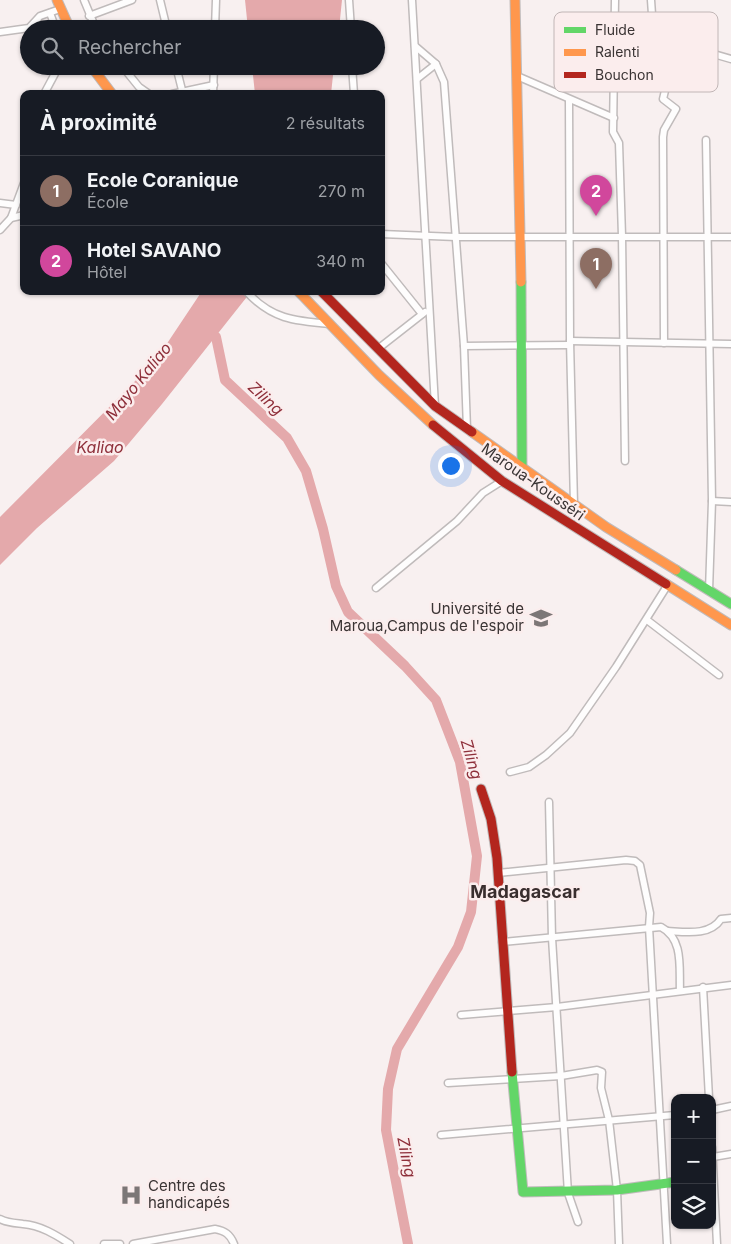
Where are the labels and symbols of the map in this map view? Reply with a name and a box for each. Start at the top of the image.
legend [554,12,718,92]
text: Fluide [595,21,635,38]
text: Ralenti [595,43,640,60]
text: Bouchon [595,66,654,83]
pin: 2 [580,175,612,216]
pin: 1 [580,248,612,289]
water label: Mayo Kaliao [101,338,175,424]
water label: Ziling [244,377,288,419]
water label: Kaliao [76,437,124,457]
street label: Maroua-Kousséri [478,439,589,524]
your location [438,453,464,479]
place label: Université de Maroua,Campus de l'espoir [330,599,524,635]
school or university icon: Université de Maroua,Campus de l'espoir [528,605,554,631]
water label: Ziling [457,737,487,782]
district label: Madagascar [470,881,580,902]
water label: Ziling [393,1135,421,1179]
place label: Centre des handicapés [148,1176,230,1212]
hospital icon: Centre des handicapés [118,1182,144,1208]

